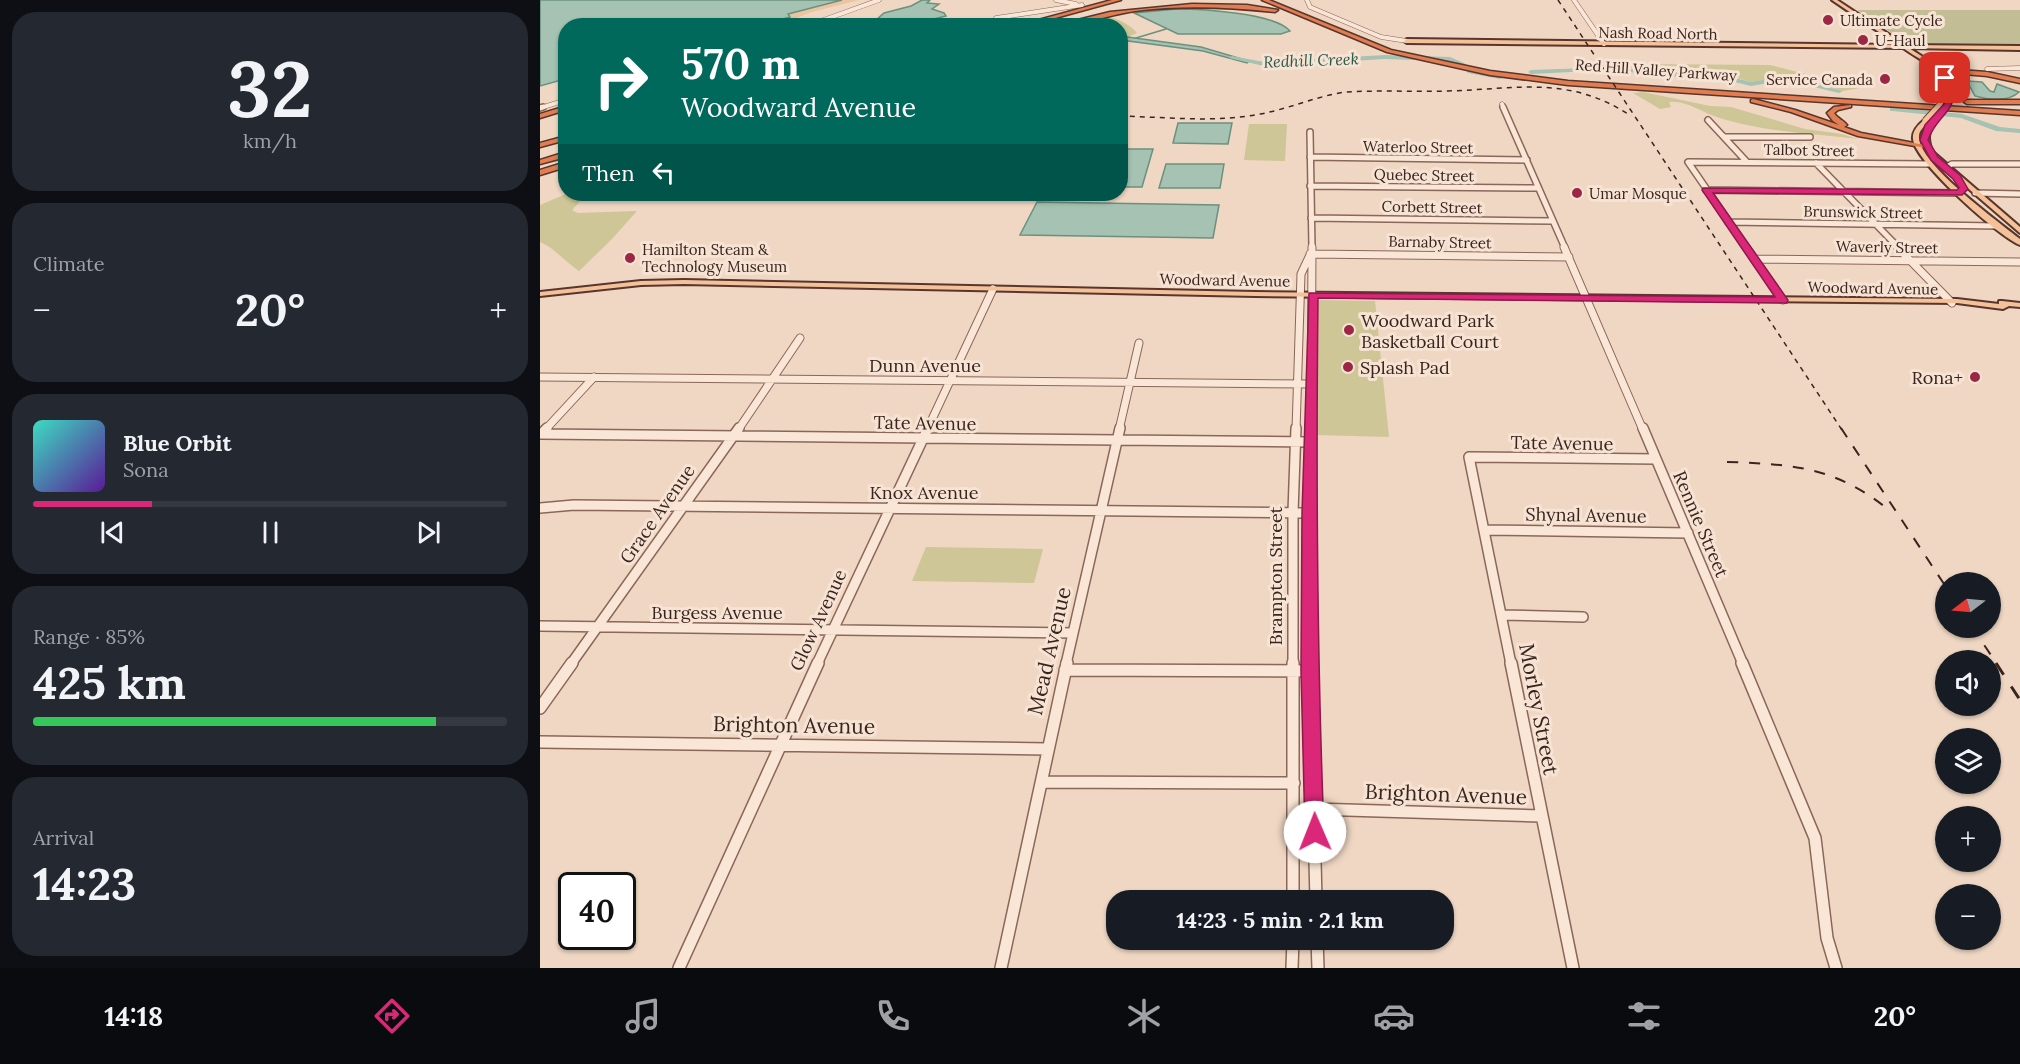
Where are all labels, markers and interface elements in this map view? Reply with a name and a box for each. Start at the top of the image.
place label: Ultimate Cycle [1840,11,1943,30]
marker: Ultimate Cycle [1821,13,1835,27]
street label: Nash Road North [1598,22,1718,44]
place label: U-Haul [1875,31,1926,50]
marker: U-Haul [1856,33,1870,47]
text: 570 m [681,37,800,91]
text: 32 [227,39,313,138]
icon: right [582,42,660,120]
water label: Redhill Creek [1263,48,1359,72]
pin [1919,52,1970,103]
street label: Red Hill Valley Parkway [1575,55,1738,85]
icon: arrive [1928,61,1961,94]
place label: Service Canada [1766,70,1873,89]
marker: Service Canada [1878,72,1892,86]
text: Woodward Avenue [681,90,916,124]
text: km/h [243,128,297,153]
street label: Waterloo Street [1363,137,1474,157]
street label: Talbot Street [1763,140,1855,160]
icon: left [647,156,680,189]
text: Then [582,159,635,187]
street label: Quebec Street [1374,165,1474,185]
place label: Umar Mosque [1589,184,1687,203]
marker: Umar Mosque [1570,186,1584,200]
street label: Corbett Street [1381,197,1483,217]
street label: Brunswick Street [1803,201,1923,223]
street label: Barnaby Street [1388,232,1492,252]
street label: Waverly Street [1836,237,1939,257]
place label: Hamilton Steam & Technology Museum [642,240,787,276]
text: Climate [33,251,105,276]
marker: Hamilton Steam & Technology Museum [623,251,637,265]
street label: Woodward Avenue [1160,269,1290,291]
street label: Woodward Avenue [1808,277,1938,299]
text: 20° [235,281,305,338]
text: − [33,289,51,331]
text: + [489,289,507,331]
place label: Woodward Park Basketball Court [1361,309,1499,353]
marker: Woodward Park Basketball Court [1342,323,1356,337]
street label: Dunn Avenue [869,354,981,377]
place label: Splash Pad [1360,356,1450,379]
marker: Splash Pad [1341,360,1355,374]
place label: Rona+ [1912,366,1963,389]
marker: Rona+ [1968,370,1982,384]
street label: Tate Avenue [873,411,977,435]
text: Blue Orbit [123,429,231,457]
street label: Tate Avenue [1510,431,1614,455]
text: Sona [123,457,169,482]
street label: Grace Avenue [614,460,700,568]
street label: Rennie Street [1668,467,1734,581]
street label: Knox Avenue [869,481,979,504]
street label: Shynal Avenue [1525,502,1647,528]
street label: Brampton Street [1264,506,1287,646]
icon: previous [96,516,129,549]
icon: pause [254,516,287,549]
icon: next [412,516,445,549]
street label: Glow Avenue [785,565,852,674]
north arrow [1935,572,2001,638]
map controls [1935,572,2001,950]
street label: Mead Avenue [1021,584,1077,718]
street label: Burgess Avenue [651,601,783,624]
text: Range · 85% [33,624,145,649]
street label: Morley Street [1513,641,1565,778]
button: sound [1935,650,2001,716]
text: 425 km [33,654,186,711]
street label: Brighton Avenue [713,710,875,740]
button: layers [1935,728,2001,794]
street label: Brighton Avenue [1364,778,1528,810]
position arrow [1283,800,1347,864]
button: + [1935,806,2001,872]
text: Arrival [33,825,94,850]
text: 14:23 [33,855,136,912]
speed limit sign: 40 [558,872,636,950]
button: − [1935,884,2001,950]
text: 14:23 · 5 min · 2.1 km [1176,906,1384,934]
icon: directions [371,995,413,1037]
icon: music [622,995,664,1037]
icon: phone [872,995,914,1037]
icon: climate [1123,995,1165,1037]
icon: car [1373,995,1415,1037]
icon: filters [1623,995,1665,1037]
text: 14:18 [104,999,163,1033]
text: 20° [1874,999,1916,1033]

